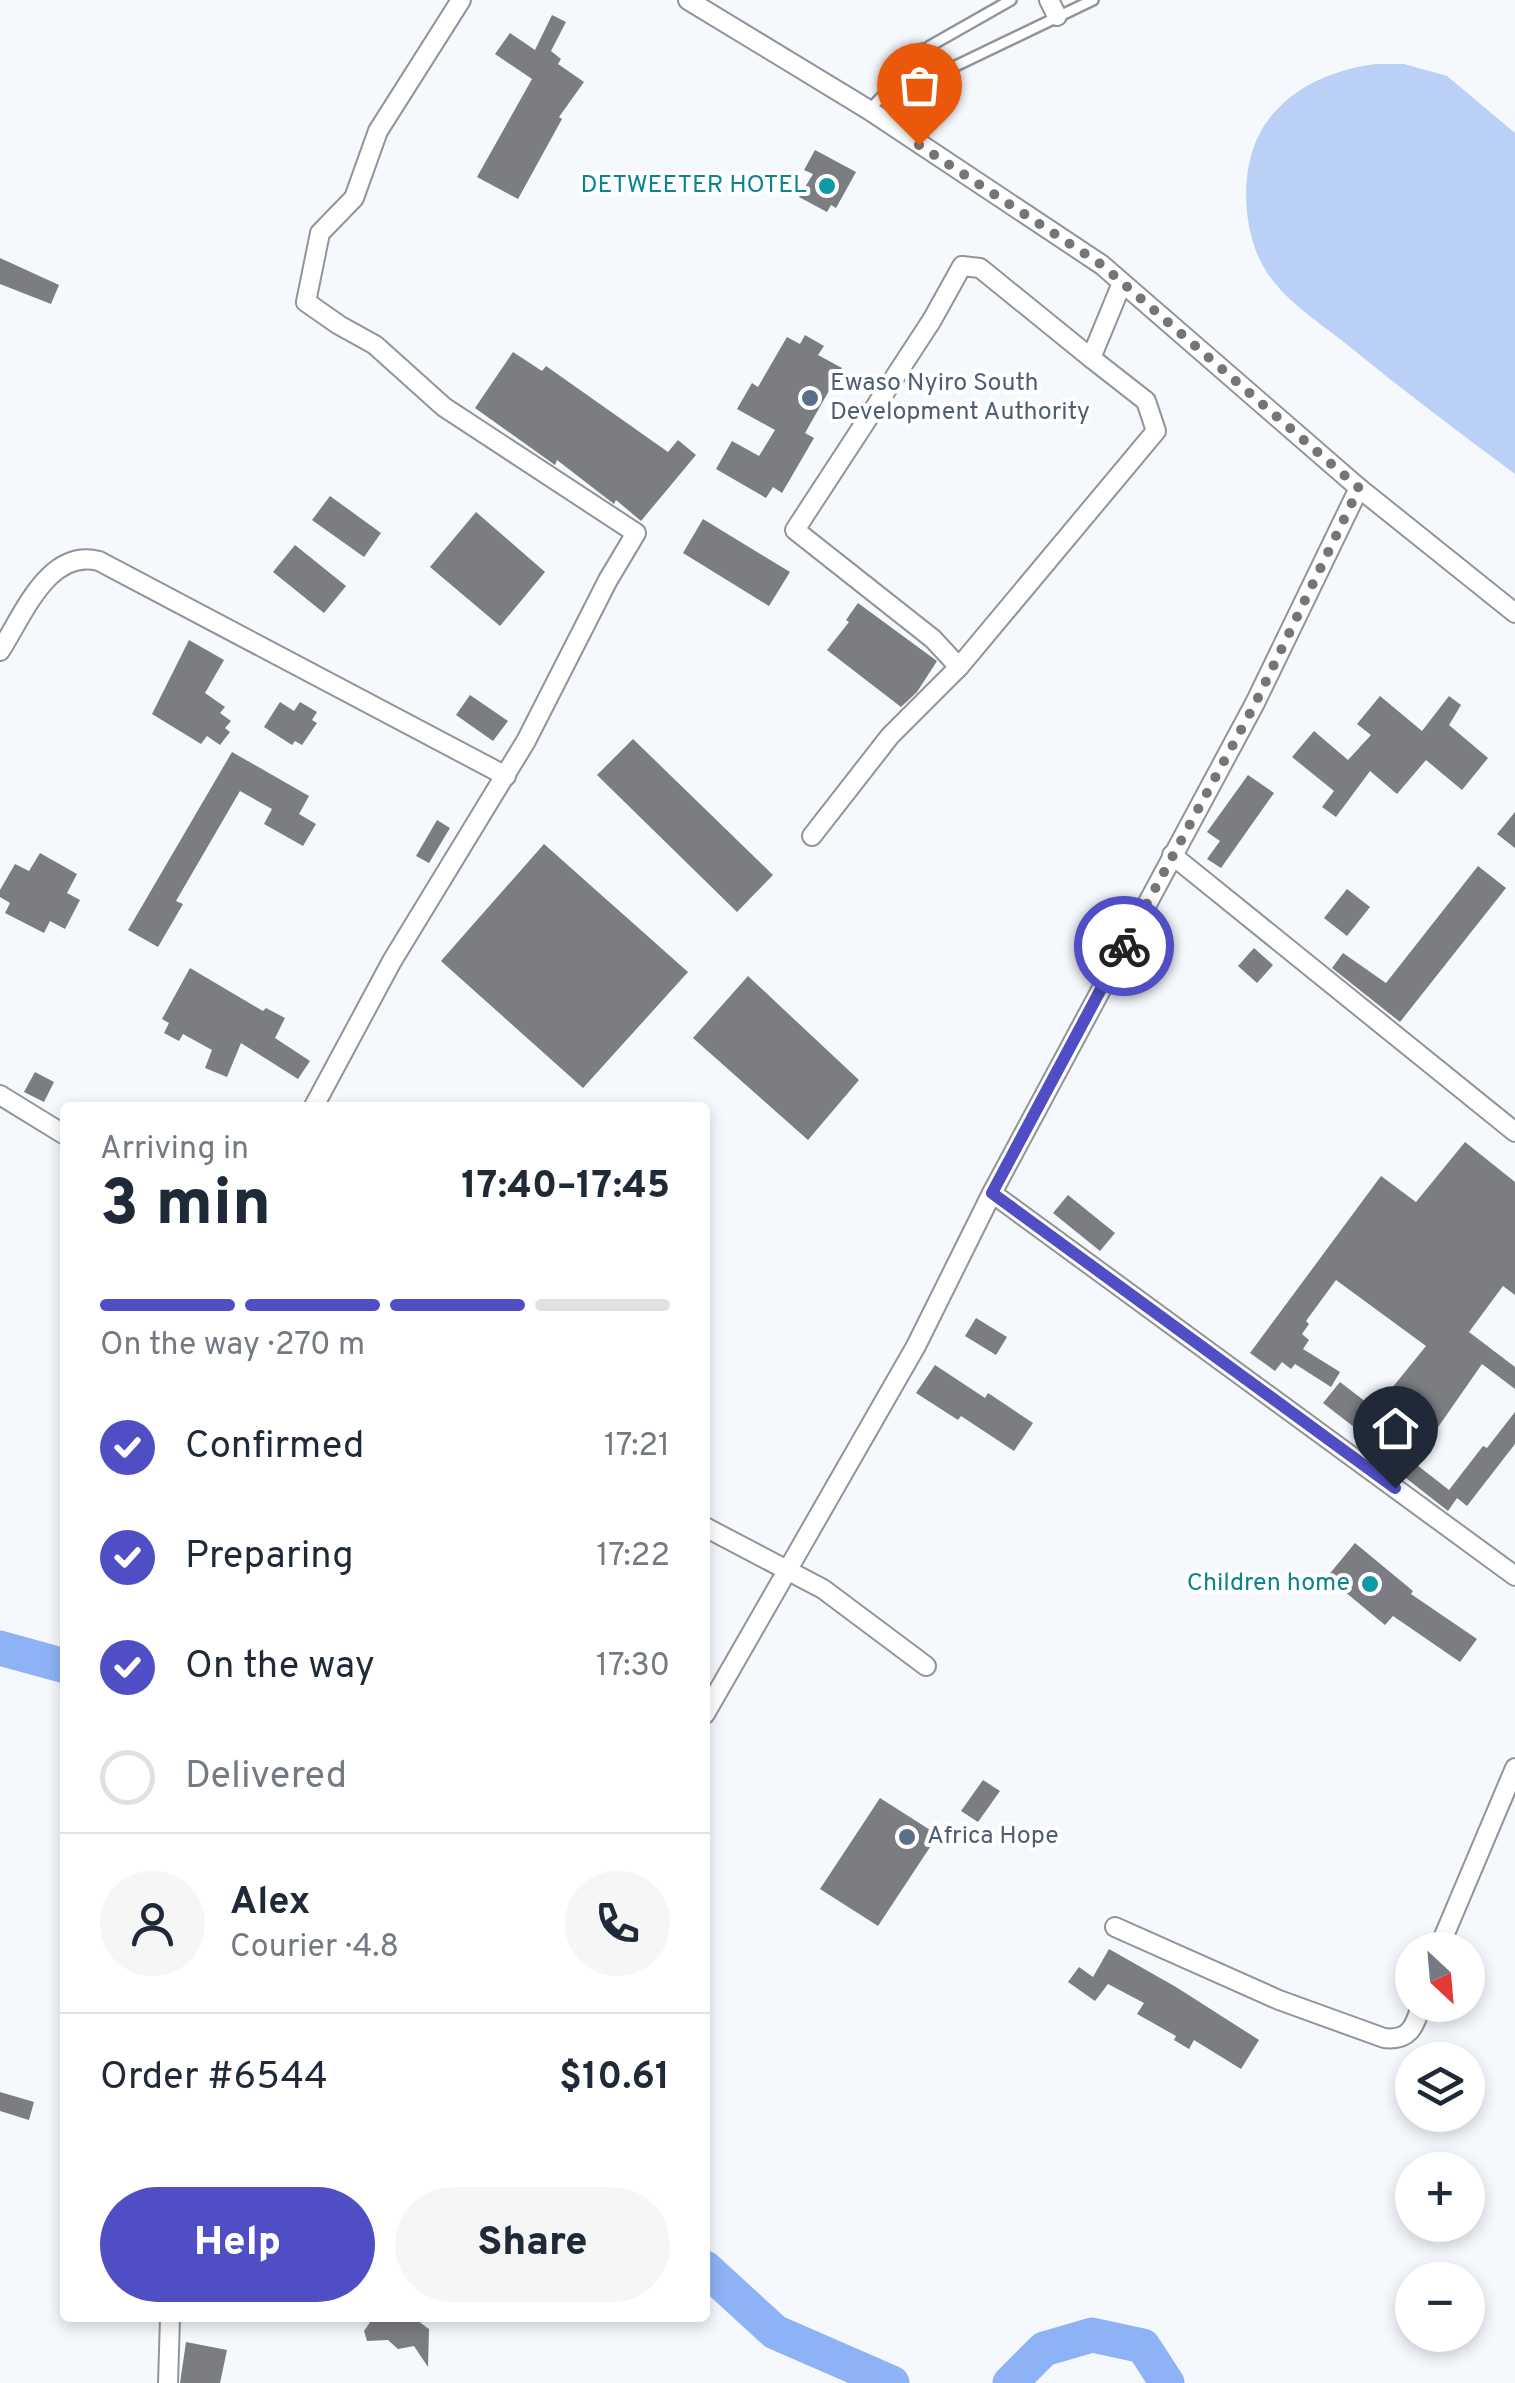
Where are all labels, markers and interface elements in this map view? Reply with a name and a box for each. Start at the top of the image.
pin [877,43,962,146]
icon: bag [892,58,947,113]
place label: DETWEETER HOTEL [581,170,807,202]
marker: DETWEETER HOTEL [816,175,838,197]
place label: Ewaso Nyiro South Development Authority [830,368,1090,429]
marker: Ewaso Nyiro South Development Authority [799,387,821,409]
courier [1074,896,1174,996]
icon: bike [1097,919,1152,974]
text: Arriving in [100,1130,249,1170]
text: 17:40–17:45 [461,1163,670,1212]
text: 3 min [100,1166,271,1248]
text: On the way · 270 m [100,1326,365,1366]
pin [1353,1386,1438,1489]
icon: home [1368,1401,1423,1456]
icon: check [100,1420,155,1475]
text: Confirmed [185,1423,364,1472]
text: 17:21 [604,1427,670,1467]
icon: check [100,1530,155,1585]
text: Preparing [185,1533,354,1582]
text: 17:22 [596,1537,670,1577]
place label: Children home [1187,1568,1350,1600]
marker: Children home [1359,1573,1381,1595]
icon: check [100,1640,155,1695]
text: On the way [185,1643,375,1692]
text: 17:30 [596,1647,670,1687]
text: Delivered [185,1753,347,1802]
place label: Africa Hope [927,1821,1059,1853]
marker: Africa Hope [896,1826,918,1848]
button: person [100,1871,205,1976]
button: phone [565,1871,670,1976]
text: Alex [230,1879,310,1928]
text: Courier · 4.8 [230,1928,399,1968]
north arrow [1395,1932,1485,2022]
map controls [1395,1932,1485,2352]
button: layers [1395,2042,1485,2132]
text: Order #6544 [100,2054,328,2103]
text: $10.61 [559,2054,670,2103]
button: + [1395,2152,1485,2242]
button: Help [100,2187,375,2302]
button: Share [395,2187,670,2302]
button: − [1395,2262,1485,2352]

